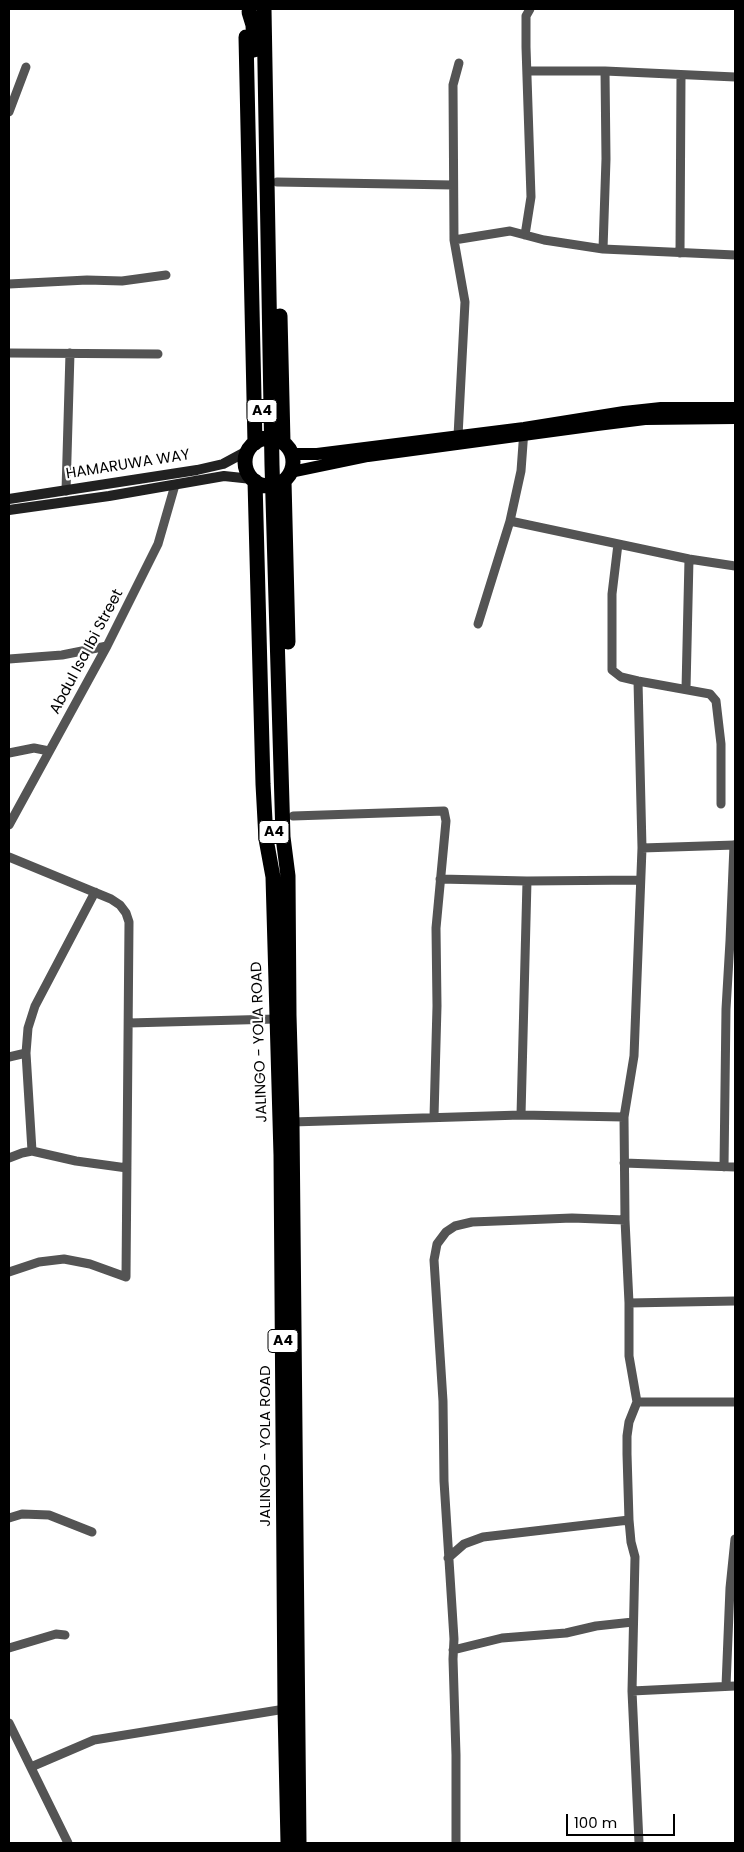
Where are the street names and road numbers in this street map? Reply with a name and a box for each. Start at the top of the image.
road number: A4 [247,400,277,422]
street label: HAMARUWA WAY [65,446,191,484]
street label: Abdul Isa Ibi Street [46,587,128,717]
road number: A4 [259,820,289,844]
street label: JALINGO - YOLA ROAD [248,961,272,1123]
road number: A4 [268,1330,298,1352]
street label: JALINGO - YOLA ROAD [257,1365,275,1527]

